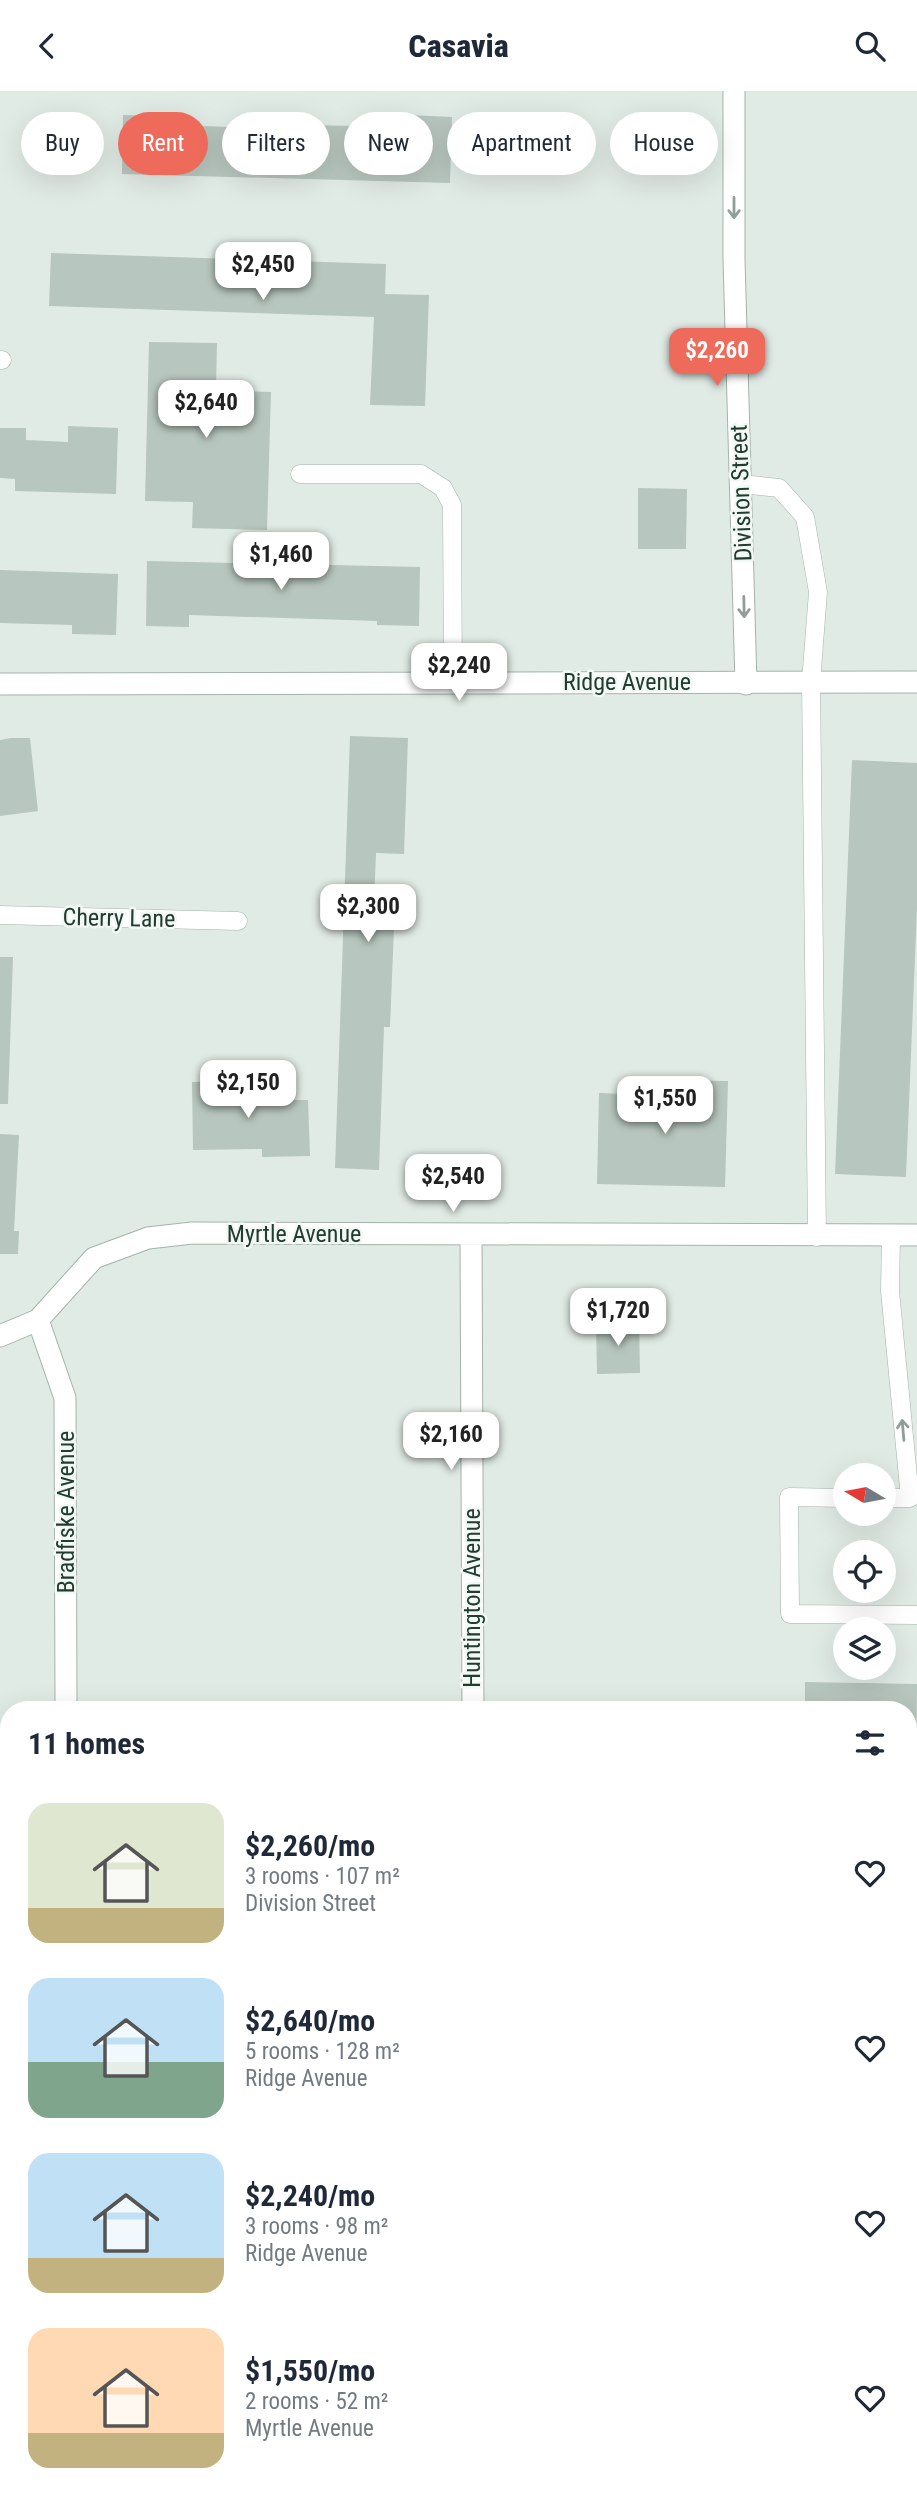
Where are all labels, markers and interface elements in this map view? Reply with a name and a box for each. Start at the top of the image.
icon: back [28,27,66,65]
text: Casavia [408,27,509,65]
icon: search [851,27,889,65]
chip: Buy [21,112,104,175]
chip: Rent [118,112,208,175]
chip: Filters [222,112,330,175]
chip: New [344,112,433,175]
chip: Apartment [447,112,596,175]
chip: House [610,112,718,175]
one-way arrow [727,196,741,219]
pin: $2,450 [206,243,320,302]
text: $2,450 [231,251,295,278]
pin: $2,260 [660,329,774,388]
text: $2,260 [685,337,749,364]
pin: $2,640 [149,381,263,440]
text: $2,640 [174,389,238,416]
street label: Division Street [725,424,757,562]
pin: $1,460 [224,533,338,592]
text: $1,460 [249,541,313,568]
one-way arrow [737,595,751,618]
pin: $2,240 [402,643,516,703]
text: $2,240 [427,652,491,679]
street label: Ridge Avenue [563,668,691,696]
pin: $2,300 [311,885,425,944]
text: $2,300 [336,893,400,920]
street label: Cherry Lane [62,903,176,933]
pin: $2,150 [191,1061,305,1120]
text: $2,150 [216,1069,280,1096]
pin: $1,550 [608,1077,722,1136]
text: $1,550 [633,1085,697,1112]
pin: $2,540 [396,1155,510,1214]
text: $2,540 [421,1163,485,1190]
street label: Myrtle Avenue [227,1220,361,1248]
pin: $1,720 [561,1289,675,1348]
text: $1,720 [586,1297,650,1324]
pin: $2,160 [394,1413,508,1472]
one-way arrow [896,1420,909,1442]
text: $2,160 [419,1421,483,1448]
street label: Bradfiske Avenue [52,1431,80,1593]
north arrow [833,1463,896,1526]
map controls [833,1463,896,1680]
street label: Huntington Avenue [458,1508,486,1688]
button: locate [833,1540,896,1603]
button: layers [833,1617,896,1680]
icon: filters [851,1724,889,1762]
text: 11 homes [28,1726,145,1761]
text: $2,260/mo [245,1828,375,1863]
icon: home [84,1831,168,1915]
icon: heart [851,1854,889,1892]
text: 3 rooms · 107 m² [245,1863,400,1890]
text: Division Street [245,1890,376,1917]
text: $2,640/mo [245,2003,375,2038]
icon: home [84,2006,168,2090]
icon: heart [851,2029,889,2067]
text: 5 rooms · 128 m² [245,2038,400,2065]
text: Ridge Avenue [245,2065,368,2092]
text: $2,240/mo [245,2178,375,2213]
icon: home [84,2181,168,2265]
icon: heart [851,2204,889,2242]
text: 3 rooms · 98 m² [245,2213,388,2240]
text: Ridge Avenue [245,2240,368,2267]
text: $1,550/mo [245,2353,375,2388]
icon: home [84,2356,168,2440]
icon: heart [851,2379,889,2417]
text: 2 rooms · 52 m² [245,2388,388,2415]
text: Myrtle Avenue [245,2415,374,2442]

